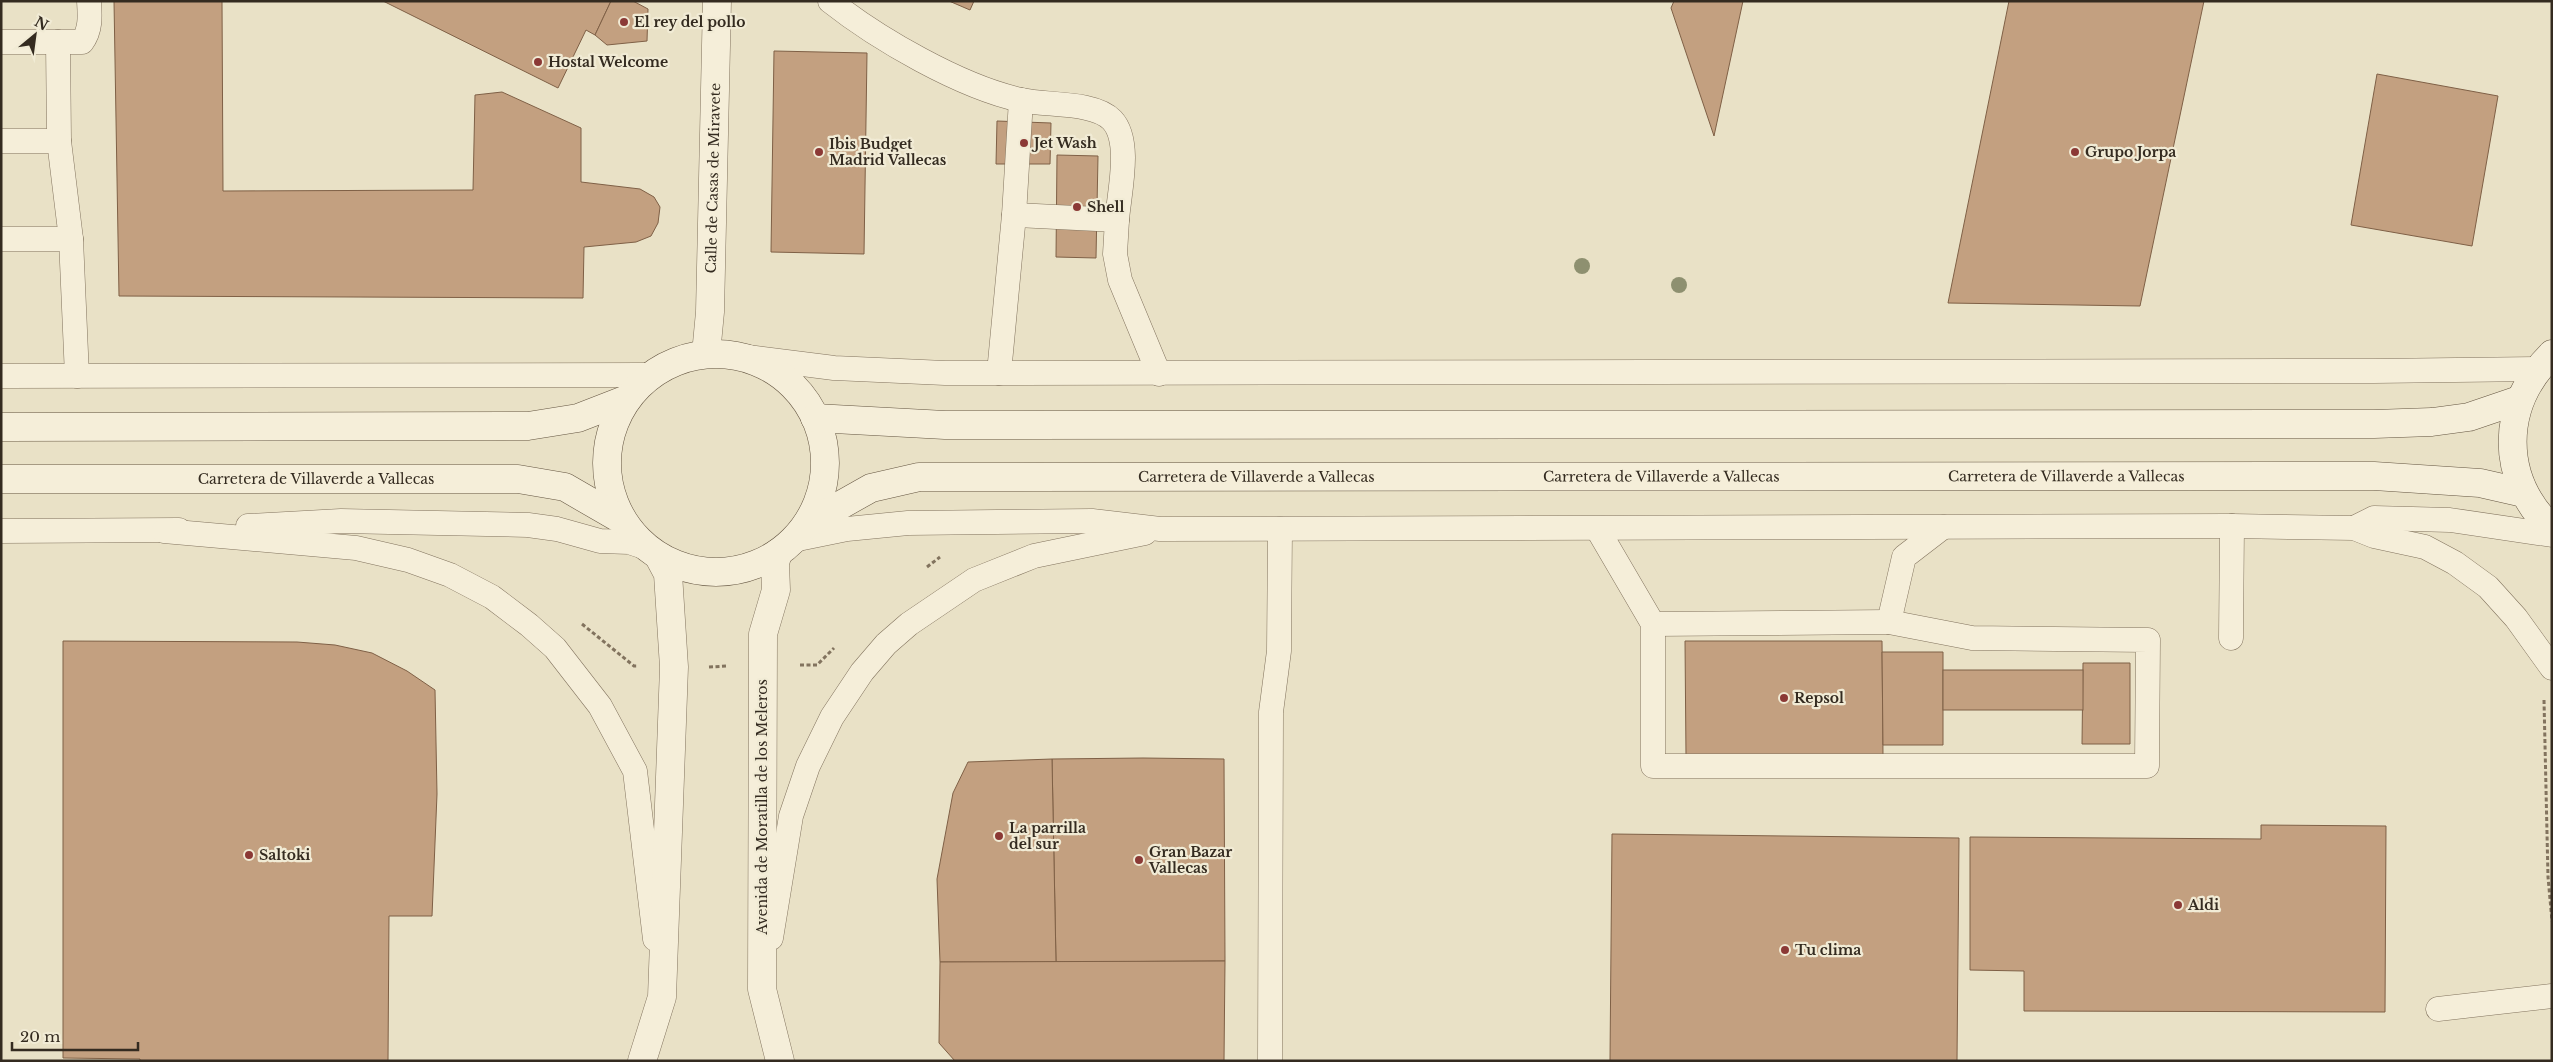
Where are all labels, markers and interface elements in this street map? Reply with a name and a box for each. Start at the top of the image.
north arrow [10,10,60,60]
text: N [31,13,51,35]
place label: El rey del pollo [634,13,745,31]
marker: El rey del pollo [618,16,630,28]
place label: Hostal Welcome [548,53,668,71]
marker: Hostal Welcome [532,56,544,68]
street label: Calle de Casas de Miravete [702,83,724,274]
place label: Jet Wash [1031,134,1097,152]
place label: Ibis Budget Madrid Vallecas [829,135,947,169]
marker: Jet Wash [1018,137,1030,149]
place label: Grupo Jorpa [2085,143,2176,161]
marker: Ibis Budget Madrid Vallecas [813,146,825,158]
marker: Grupo Jorpa [2069,146,2081,158]
place label: Shell [1087,198,1124,216]
marker: Shell [1071,201,1083,213]
street label: Carretera de Villaverde a Vallecas [1543,467,1780,486]
street label: Carretera de Villaverde a Vallecas [1948,467,2185,485]
street label: Carretera de Villaverde a Vallecas [1138,468,1375,486]
street label: Carretera de Villaverde a Vallecas [198,470,434,488]
street label: Avenida de Moratilla de los Meleros [753,679,771,936]
place label: Repsol [1794,689,1844,707]
marker: Repsol [1778,692,1790,704]
place label: La parrilla del sur [1009,819,1086,853]
marker: La parrilla del sur [993,830,1005,842]
place label: Gran Bazar Vallecas [1148,843,1232,877]
place label: Saltoki [259,846,310,864]
marker: Saltoki [243,849,255,861]
marker: Gran Bazar Vallecas [1133,854,1145,866]
place label: Aldi [2187,896,2219,914]
marker: Aldi [2172,899,2184,911]
place label: Tu clima [1795,941,1861,959]
marker: Tu clima [1779,944,1791,956]
scale bar [12,1020,139,1052]
text: 20 m [20,1027,60,1046]

